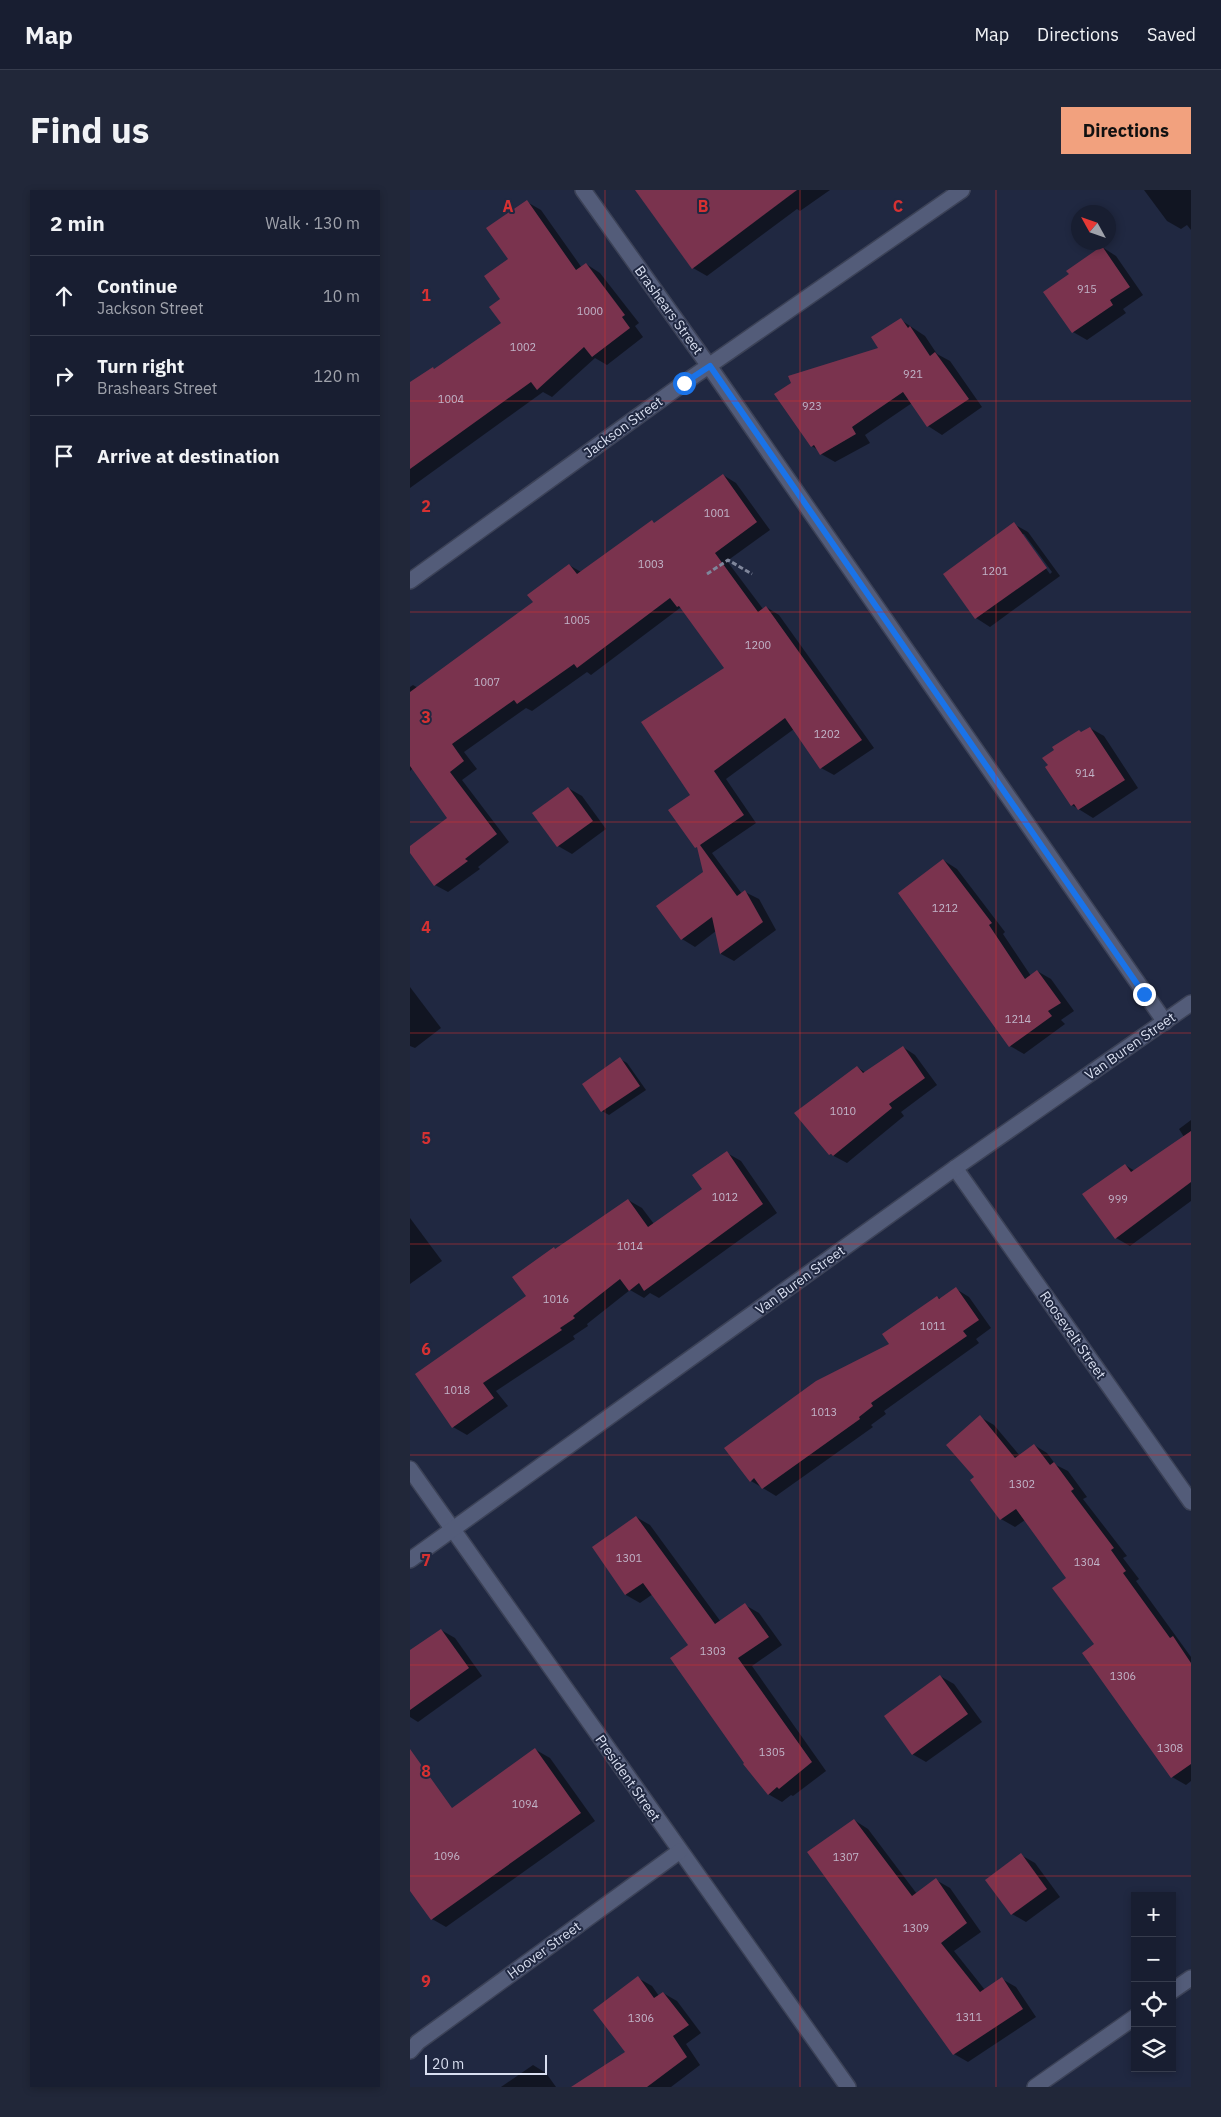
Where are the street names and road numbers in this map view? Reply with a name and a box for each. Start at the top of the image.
street label: Brashears Street [631,262,707,358]
street label: Jackson Street [580,392,666,462]
street label: Van Buren Street [1081,1008,1179,1084]
street label: Van Buren Street [752,1241,848,1319]
street label: Roosevelt Street [1036,1287,1110,1383]
street label: President Street [591,1731,665,1825]
street label: Hoover Street [504,1917,584,1983]

